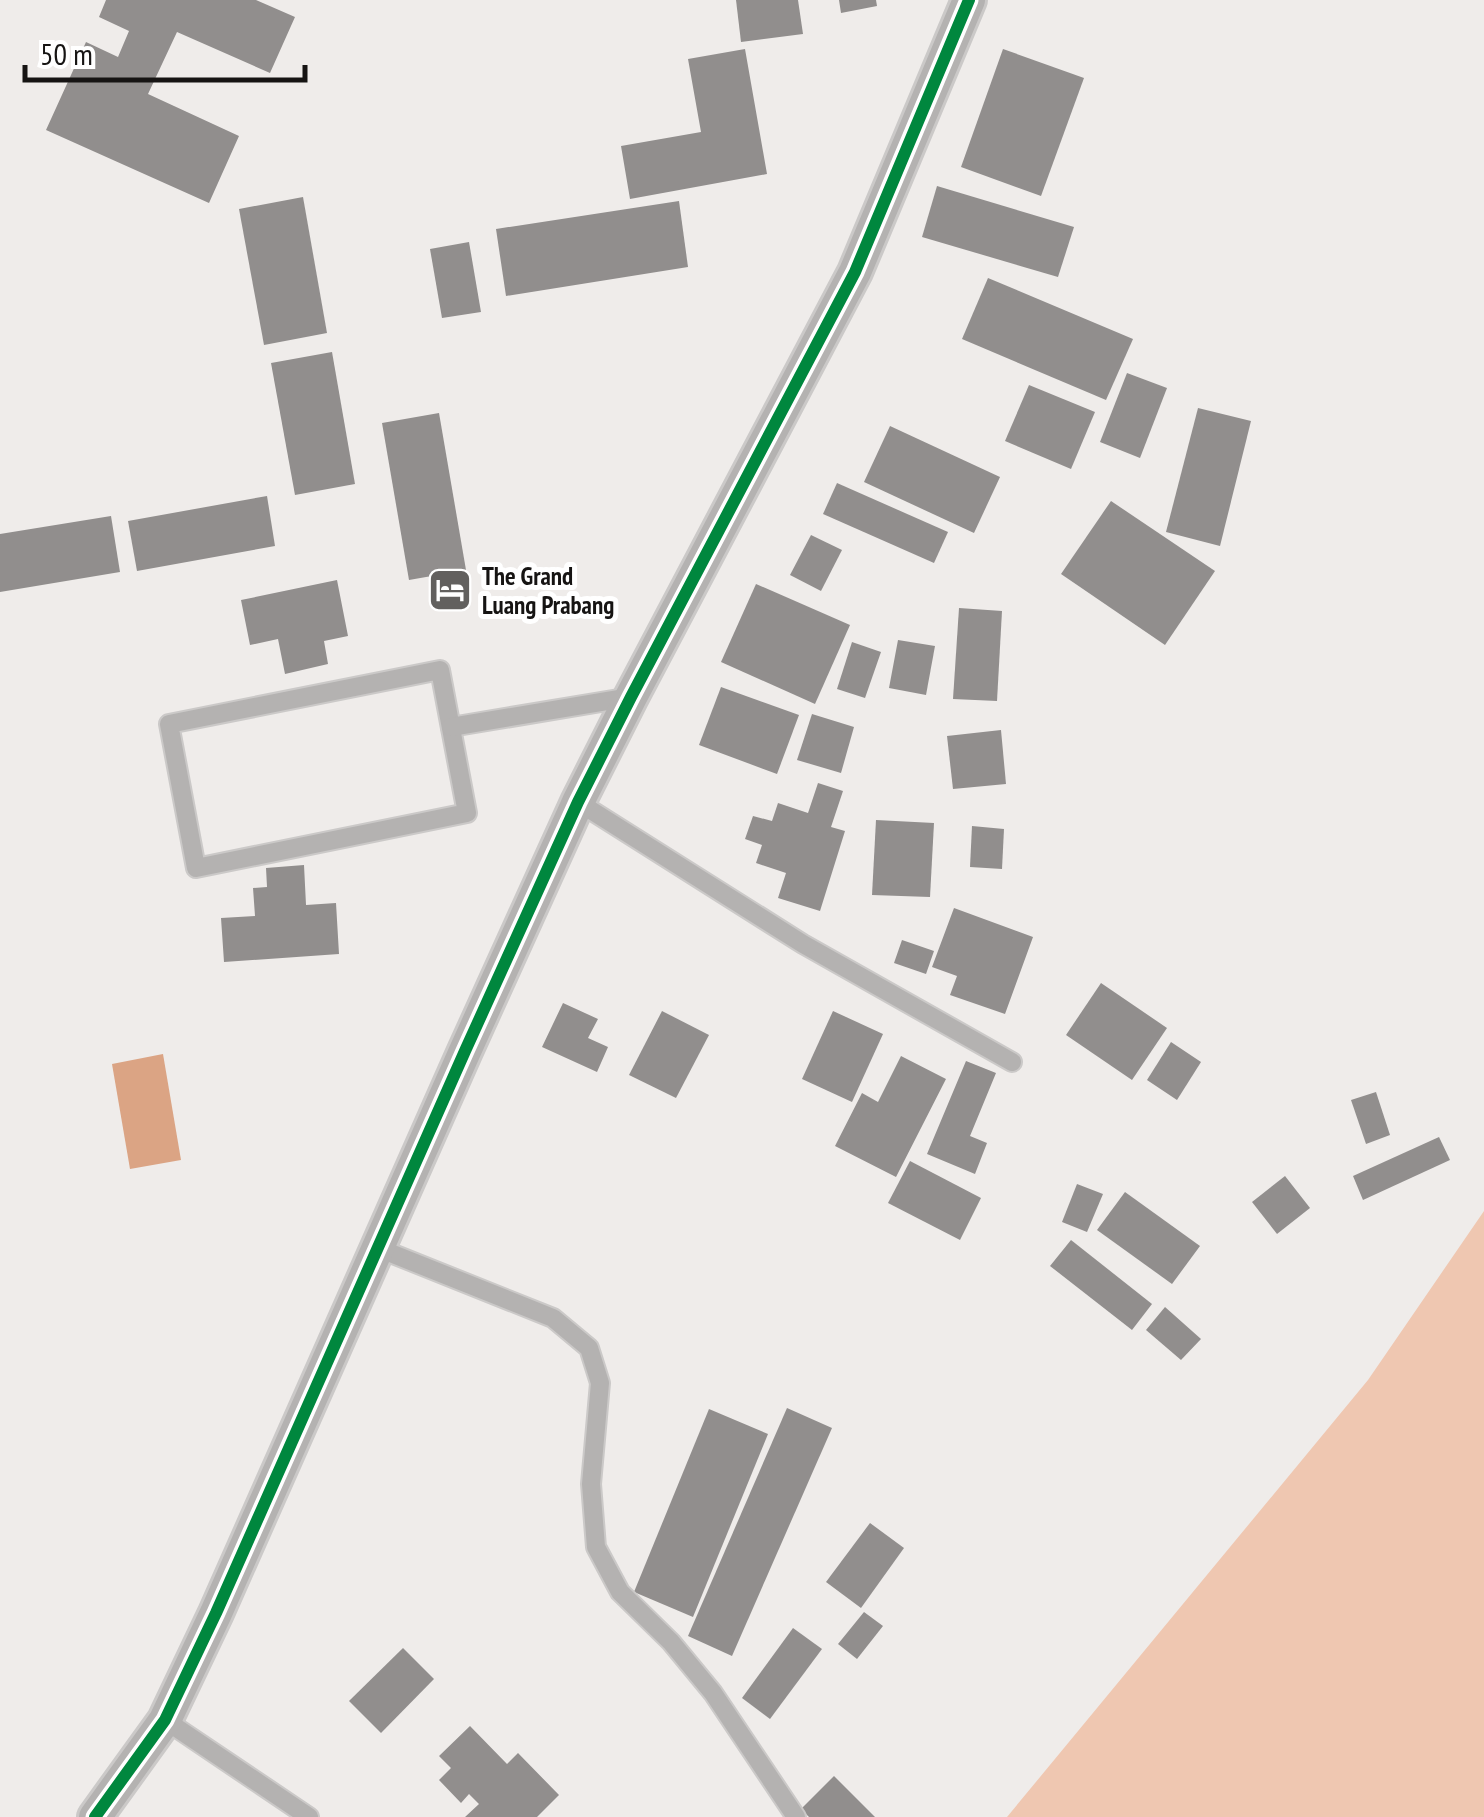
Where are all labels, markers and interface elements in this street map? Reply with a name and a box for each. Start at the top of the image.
scale bar [25,20,305,82]
text: 50 m [40,34,93,73]
place label: The Grand Luang Prabang [482,560,614,621]
hotel icon: The Grand Luang Prabang [427,567,473,613]

